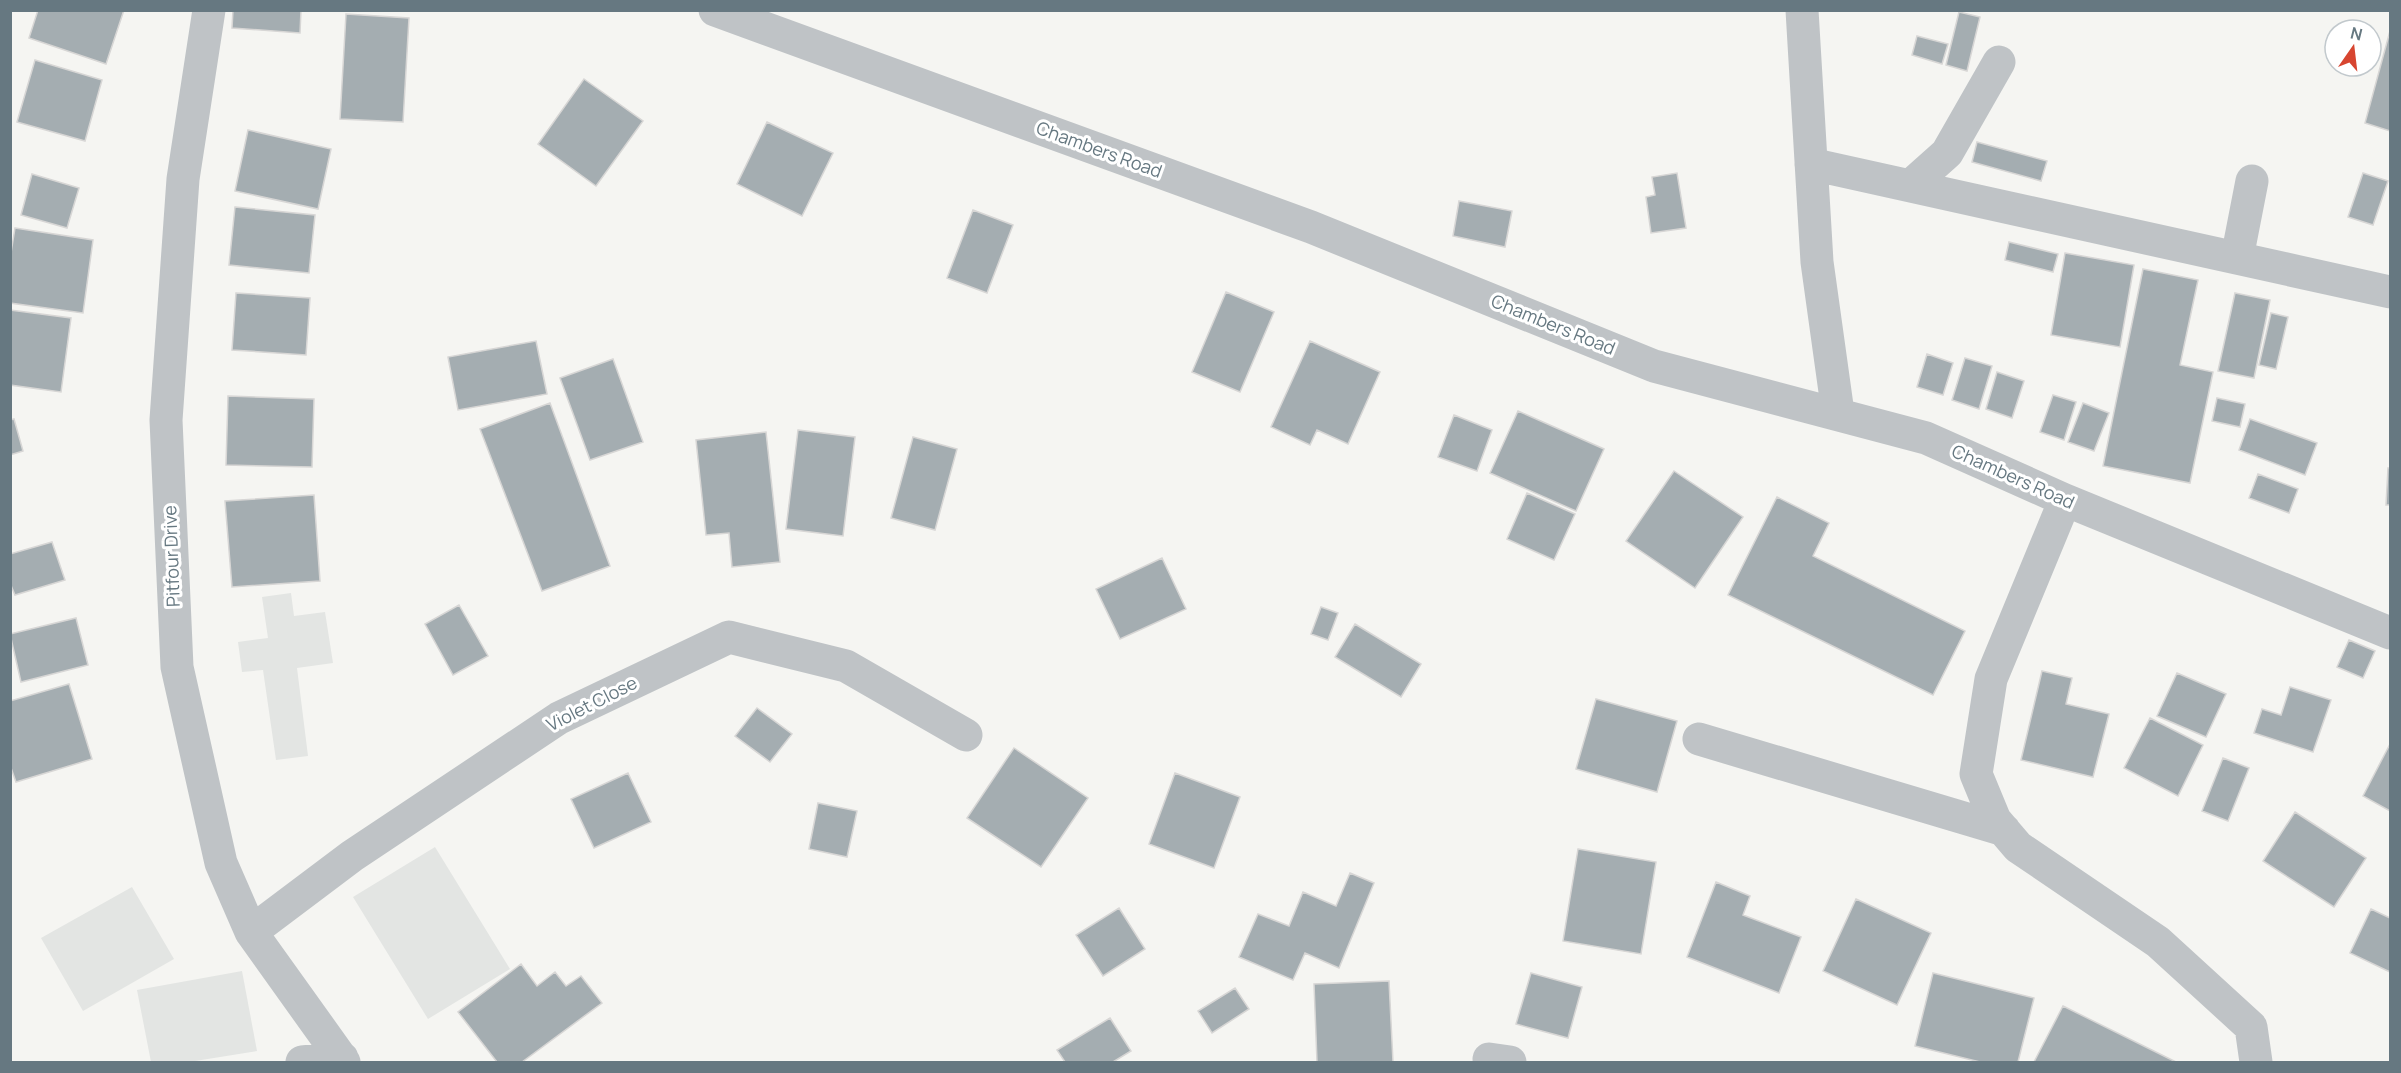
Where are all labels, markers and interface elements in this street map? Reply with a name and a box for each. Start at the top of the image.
north arrow [2323,18,2383,78]
text: N [2348,21,2365,46]
street label: Chambers Road [1033,115,1165,183]
street label: Chambers Road [1488,288,1619,360]
street label: Chambers Road [1948,438,2079,514]
street label: Pitfour Drive [157,505,185,607]
street label: Violet Close [542,670,641,736]

